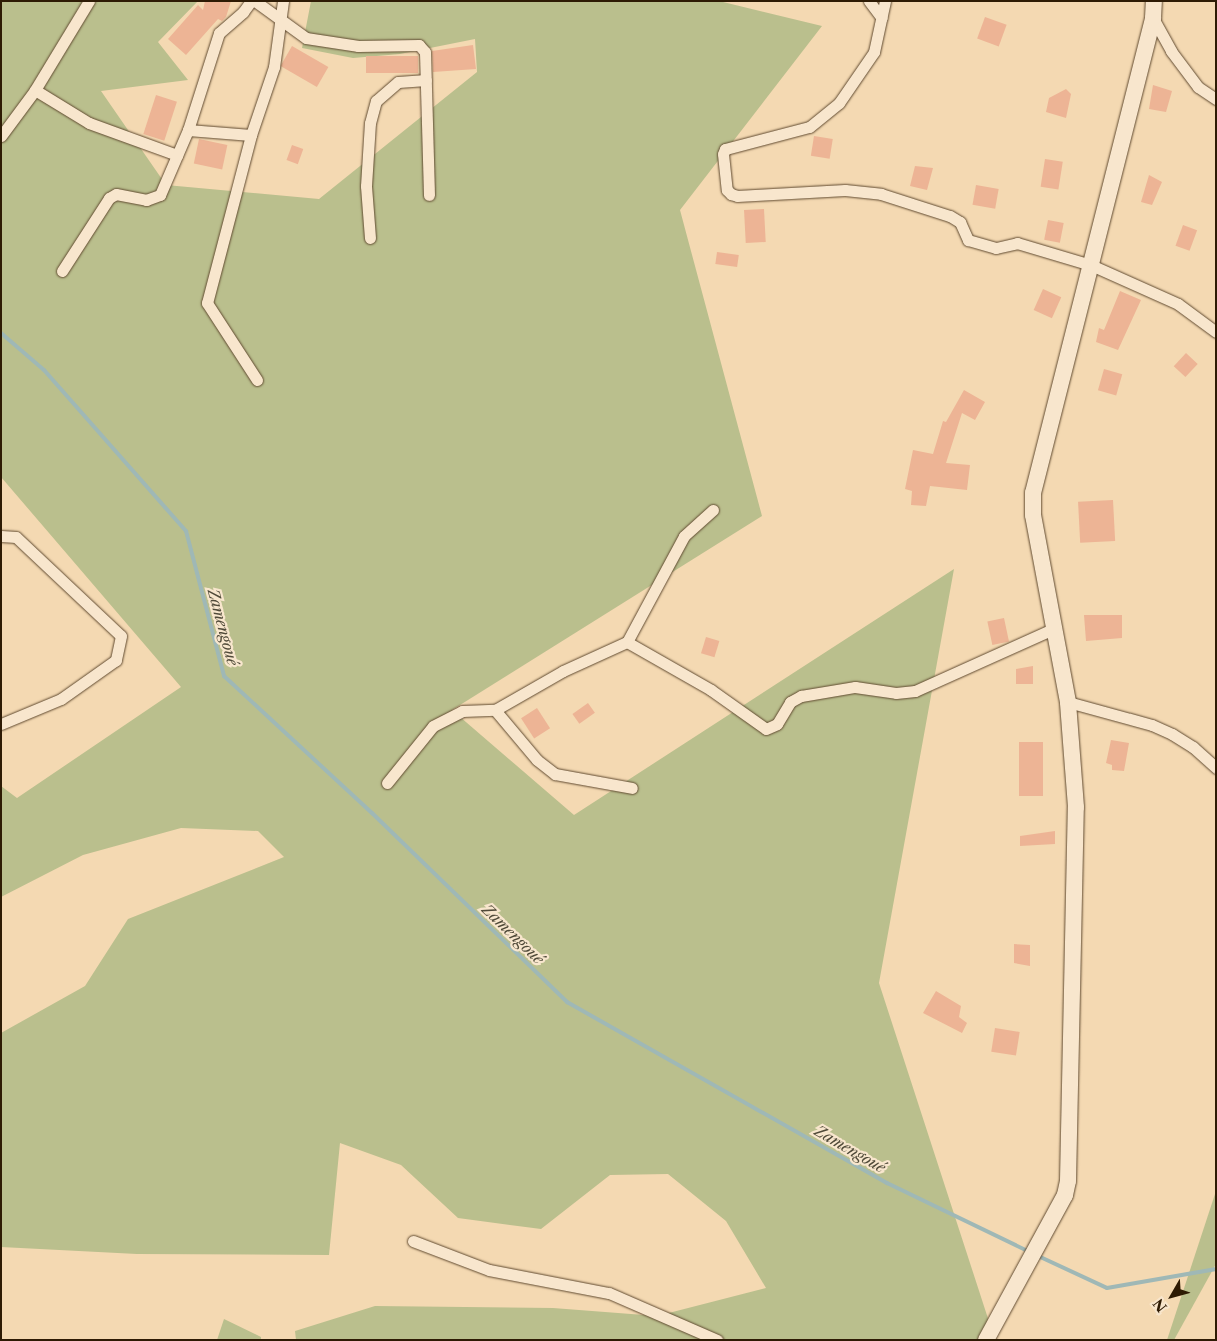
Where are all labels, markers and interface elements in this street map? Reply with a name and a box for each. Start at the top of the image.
water label: Zamengoué [204,586,242,668]
water label: Zamengoué [478,900,548,968]
water label: Zamengoué [811,1121,889,1177]
north arrow [1147,1271,1197,1321]
text: N [1149,1295,1171,1316]

